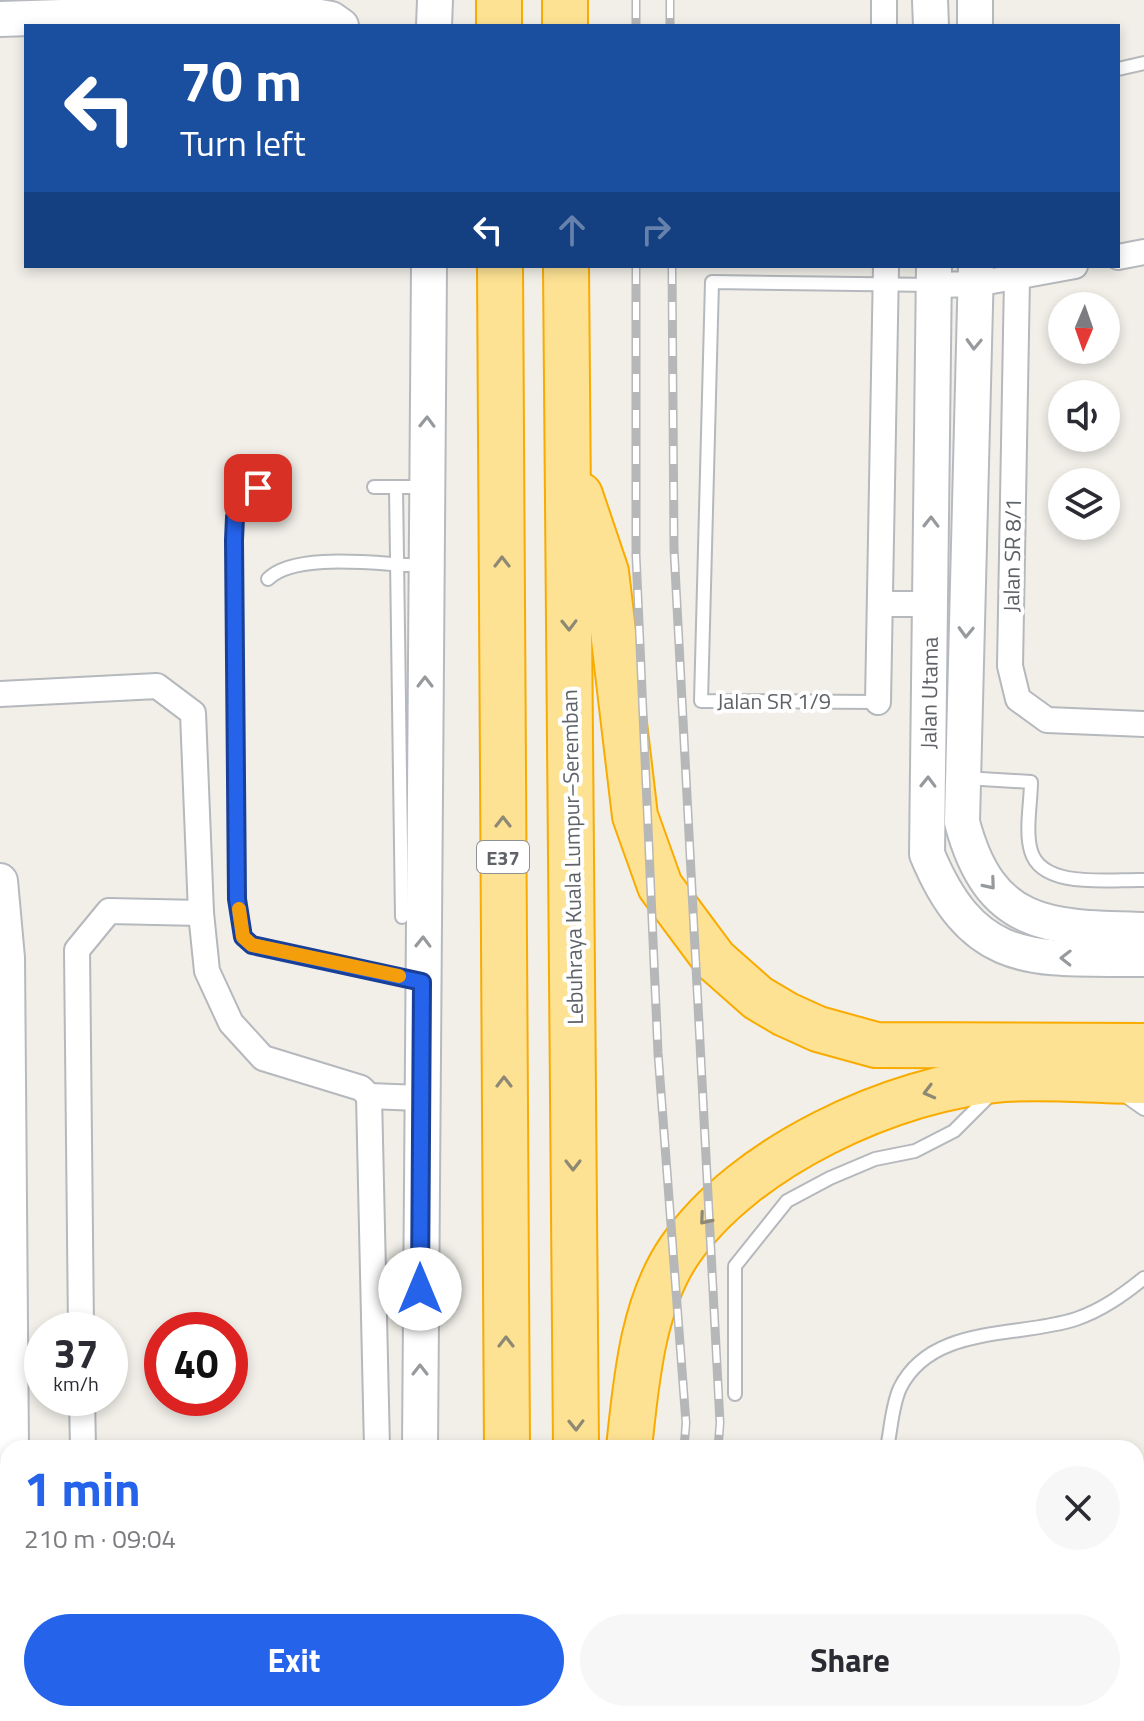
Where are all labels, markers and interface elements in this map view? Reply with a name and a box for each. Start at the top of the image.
text: 70 m [180,38,302,123]
icon: left [48,56,152,160]
text: Turn left [180,115,306,170]
icon: left [466,208,510,252]
icon: ahead [550,208,594,252]
icon: right [634,208,678,252]
north arrow [1048,292,1120,364]
map controls [1048,292,1120,540]
one-way arrow [966,338,983,351]
button: sound [1048,380,1120,452]
one-way arrow [419,415,436,428]
pin [224,454,292,522]
icon: arrive [236,466,280,510]
button: layers [1048,468,1120,540]
street label: Jalan SR 8/1 [994,498,1030,612]
one-way arrow [922,515,940,528]
one-way arrow [493,555,510,568]
one-way arrow [560,619,578,632]
one-way arrow [958,626,975,639]
street label: Jalan Utama [911,636,947,750]
one-way arrow [416,675,434,688]
street label: Jalan SR 1/9 [717,684,831,718]
street label: Lebuhraya Kuala Lumpur–Seremban [552,689,592,1025]
one-way arrow [919,775,937,788]
one-way arrow [494,815,512,828]
road number: E37 [477,841,529,873]
one-way arrow [980,875,994,890]
one-way arrow [415,935,432,948]
one-way arrow [1059,949,1072,967]
one-way arrow [495,1075,513,1088]
one-way arrow [922,1083,936,1100]
one-way arrow [564,1159,582,1172]
one-way arrow [700,1210,715,1225]
position arrow [378,1247,462,1331]
speed limit sign: 40 [144,1312,248,1416]
text: 37 [54,1323,98,1384]
one-way arrow [497,1335,515,1348]
one-way arrow [411,1363,429,1376]
text: km/h [53,1368,99,1399]
one-way arrow [567,1419,584,1432]
text: 1 min [24,1452,141,1525]
button: close [1036,1466,1120,1550]
text: 210 m · 09:04 [24,1519,176,1558]
button: Exit [24,1614,564,1706]
button: Share [580,1614,1120,1706]

